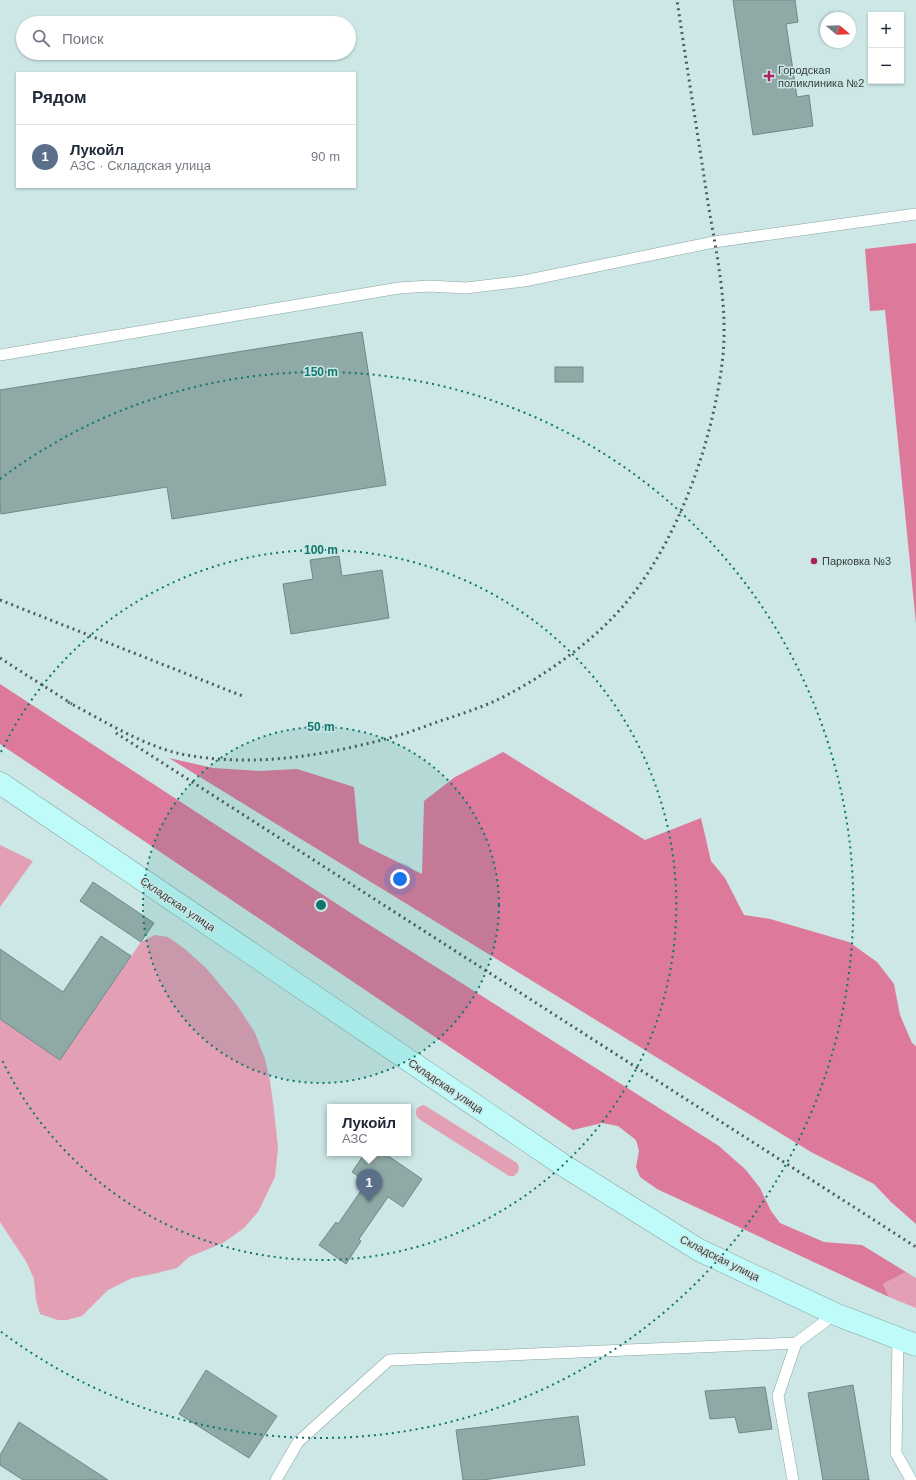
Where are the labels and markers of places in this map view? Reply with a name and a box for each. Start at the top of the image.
place label: Городская поликлиника №2 [778,64,864,89]
marker: Городская поликлиника №2 [763,70,775,82]
place label: Парковка №3 [822,555,891,567]
marker: Парковка №3 [809,556,819,566]
centre of rings [314,898,328,912]
pin: 1 [356,1169,382,1202]

